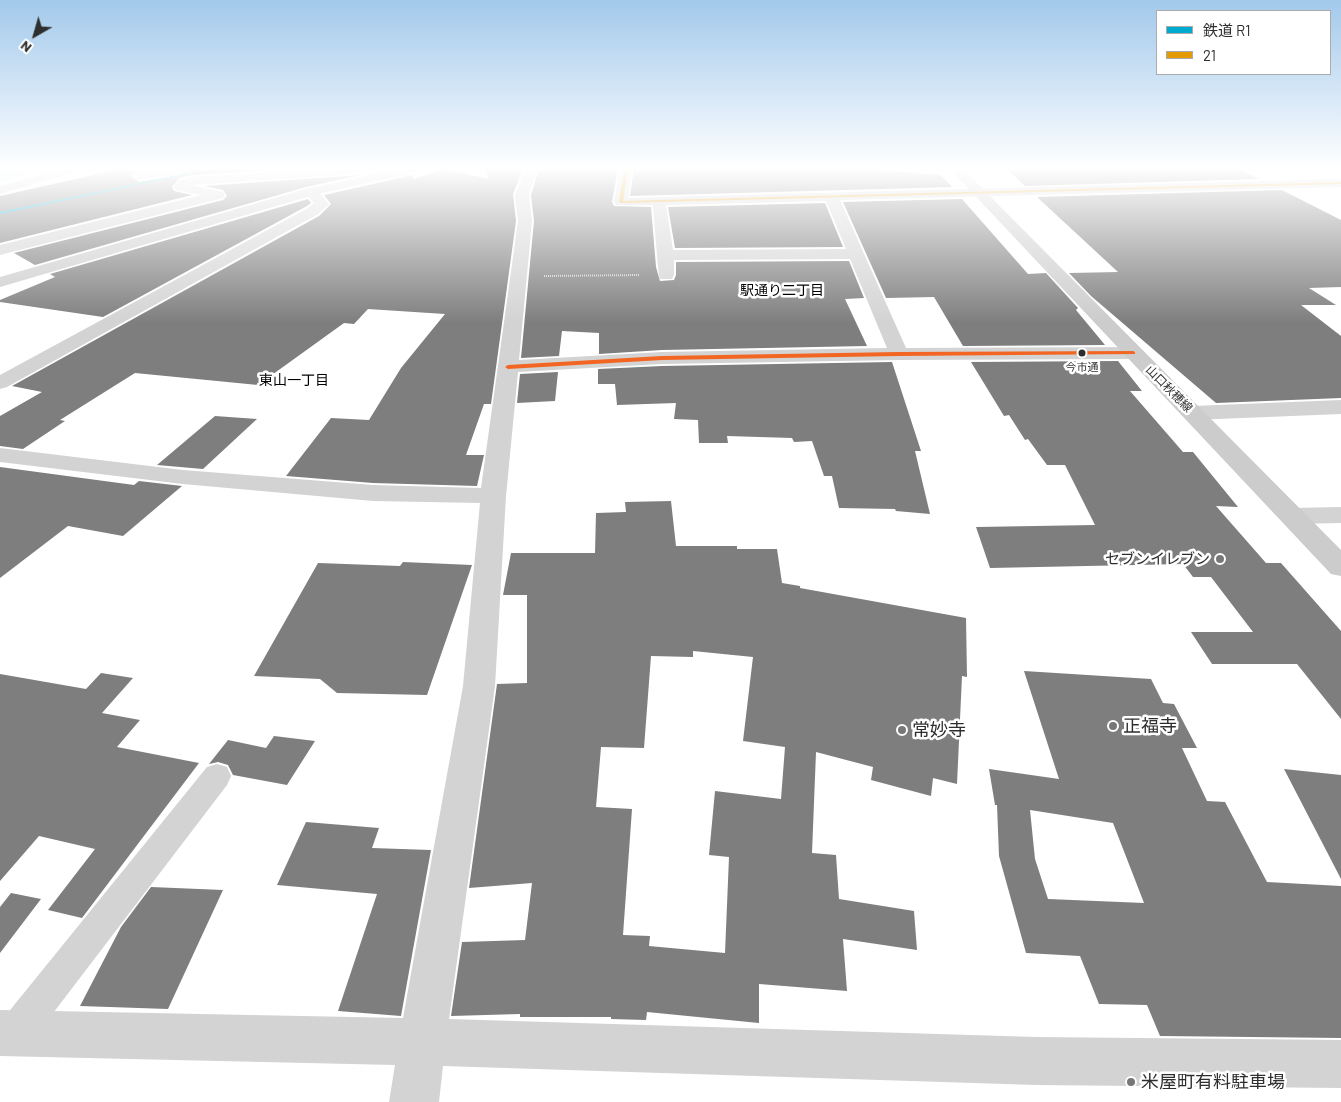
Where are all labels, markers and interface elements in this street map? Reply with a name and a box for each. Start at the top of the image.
north arrow [10,10,60,60]
legend [1156,10,1331,75]
text: 鉄道 R1 [1203,21,1250,39]
text: N [17,38,34,57]
text: 21 [1203,46,1216,64]
district label: 駅通り二丁目 [740,282,824,298]
marker: 今市通 [1077,348,1087,358]
place label: 今市通 [1066,360,1098,374]
street label: 山口秋穂線 [1143,363,1195,415]
district label: 東山一丁目 [259,372,329,388]
place label: セブンイレブン [1105,550,1210,568]
marker: セブンイレブン [1214,553,1226,565]
place label: 正福寺 [1123,715,1177,737]
place label: 常妙寺 [912,719,966,741]
marker: 正福寺 [1107,720,1119,732]
marker: 常妙寺 [896,724,908,736]
place label: 米屋町有料駐車場 [1141,1071,1285,1093]
marker: 米屋町有料駐車場 [1125,1076,1137,1088]

